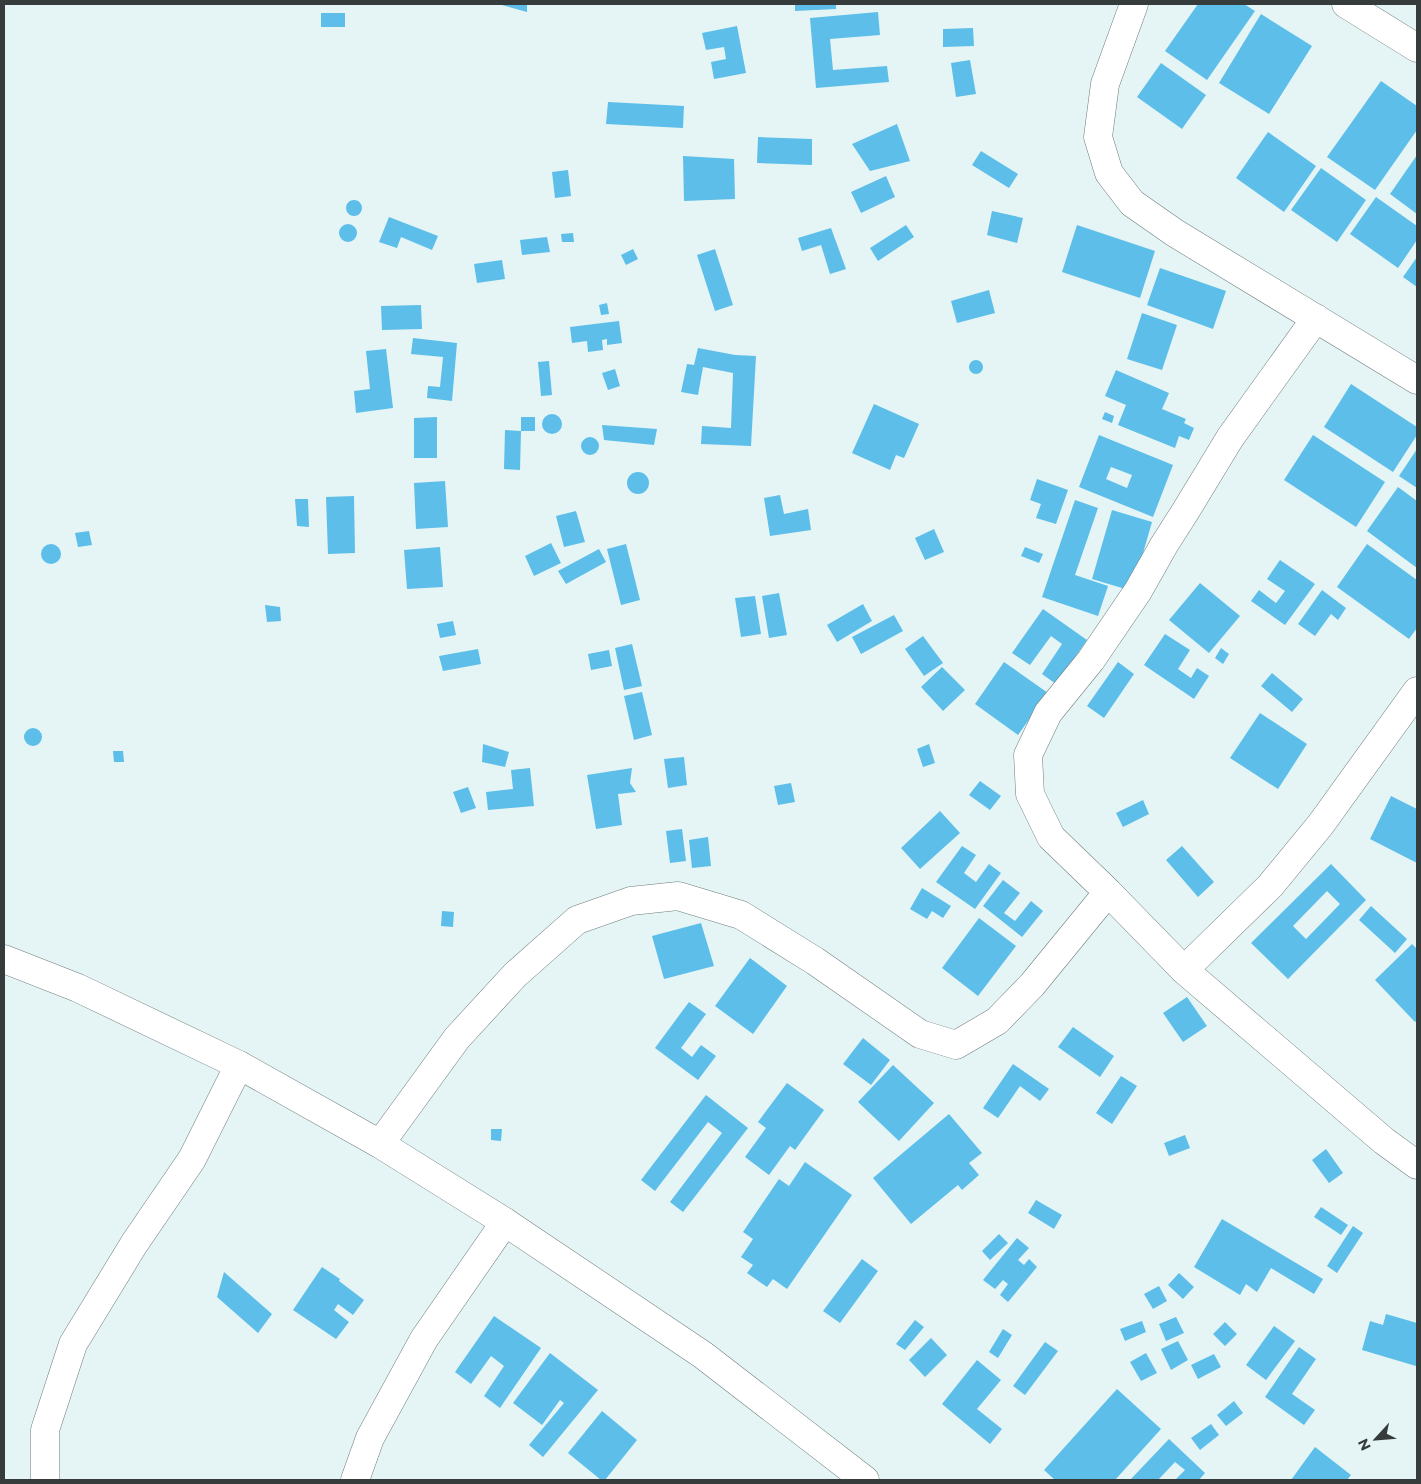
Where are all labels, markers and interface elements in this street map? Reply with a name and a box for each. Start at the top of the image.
north arrow [1351,1414,1401,1464]
text: N [1354,1436,1375,1454]

